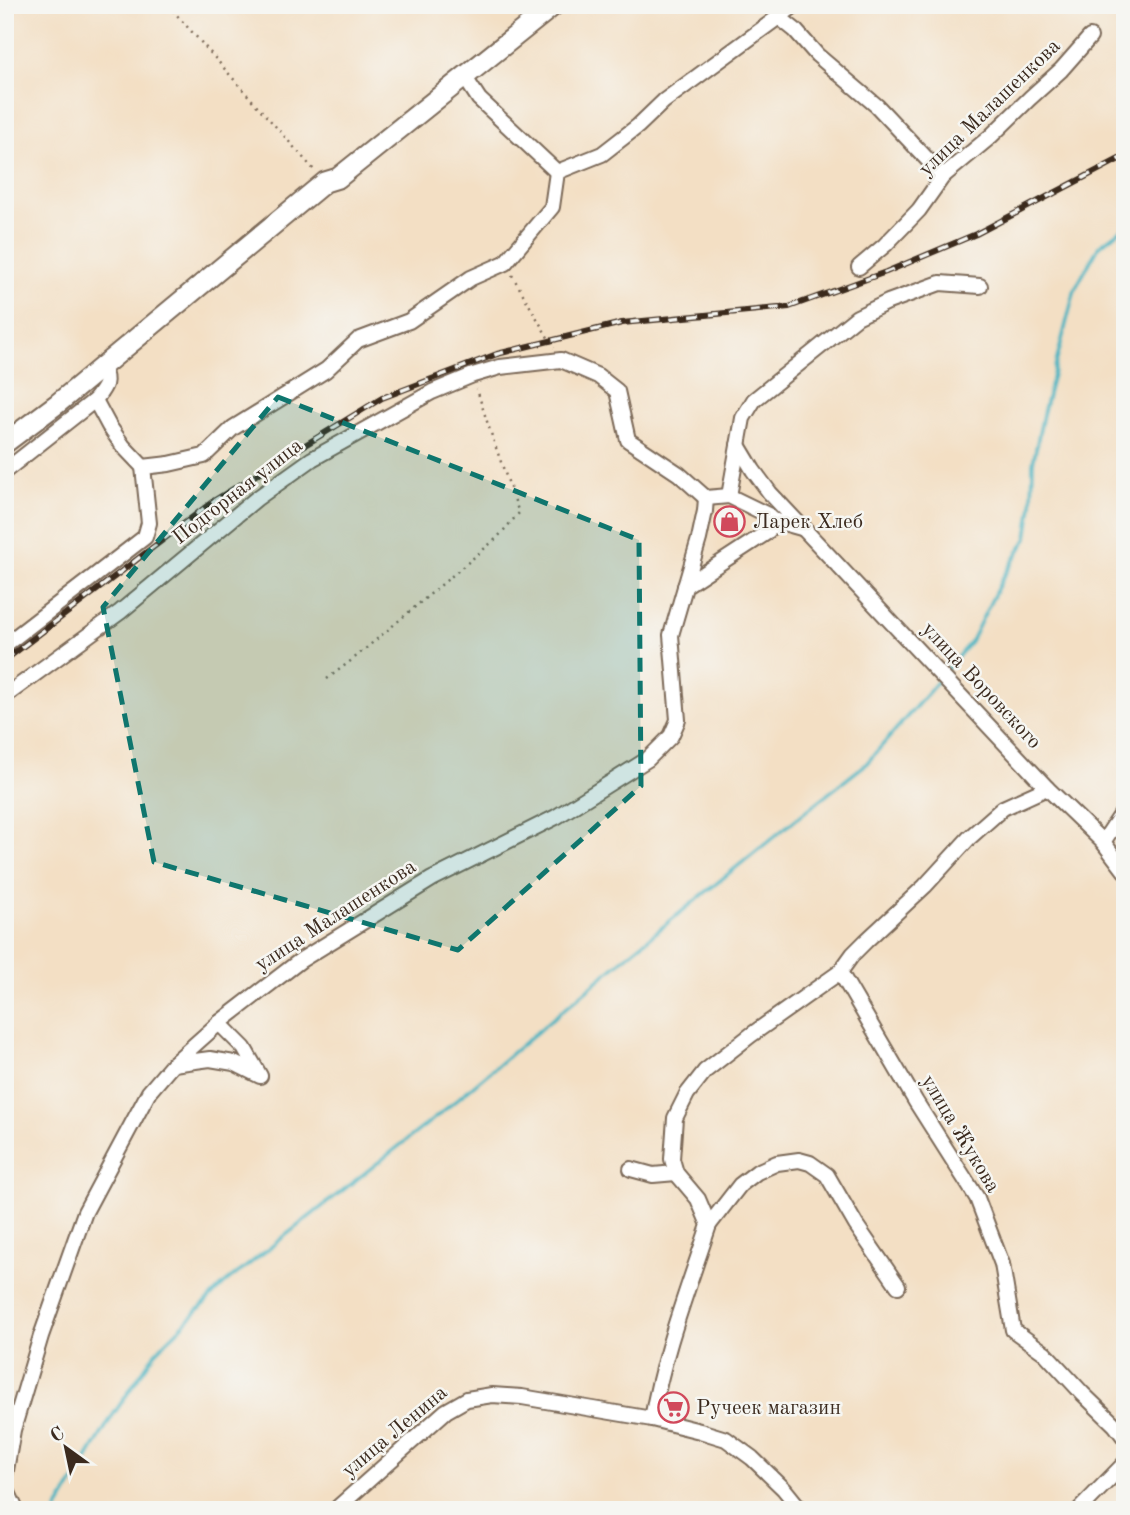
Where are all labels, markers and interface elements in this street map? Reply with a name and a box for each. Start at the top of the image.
street label: улица Малашенкова [915,35,1065,181]
street label: Подгорная улица [169,435,307,549]
shop icon: Ларек Хлеб [713,505,747,539]
place label: Ларек Хлеб [753,512,863,533]
street label: улица Воровского [917,619,1045,753]
street label: улица Малашенкова [252,856,420,976]
street label: улица Жукова [917,1071,1003,1197]
street label: улица Ленина [338,1382,452,1482]
supermarket icon: Ручеек магазин [656,1391,690,1425]
place label: Ручеек магазин [696,1398,841,1419]
north arrow [32,1414,102,1484]
text: С [48,1424,69,1447]

